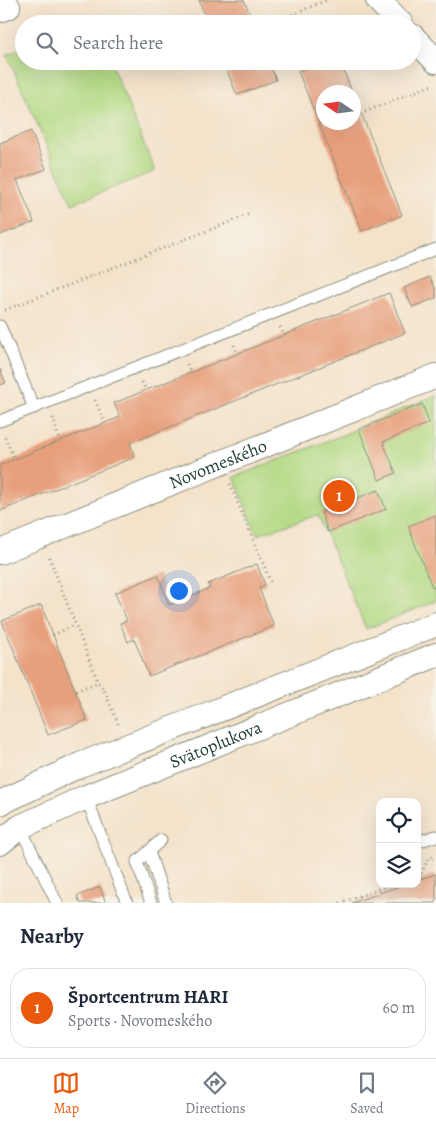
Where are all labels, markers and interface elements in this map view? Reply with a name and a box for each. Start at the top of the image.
search box [15,15,421,70]
icon: search [33,29,61,57]
text: Search here [73,30,163,56]
north arrow [316,85,361,130]
street label: Novomeského [165,434,270,495]
pin: 1 [323,477,355,515]
your location [166,578,192,604]
street label: Svätoplukova [166,715,266,774]
map controls [376,798,421,888]
button: locate [376,798,421,843]
button: layers [376,843,421,888]
text: Nearby [20,922,83,950]
text: Športcentrum HARI [68,984,228,1010]
text: 1 [34,997,40,1019]
text: 60 m [383,997,415,1019]
text: Sports · Novomeského [68,1010,212,1032]
tab: Map [52,1069,80,1118]
tab: Directions [185,1069,245,1118]
tab: Saved [350,1069,384,1118]

